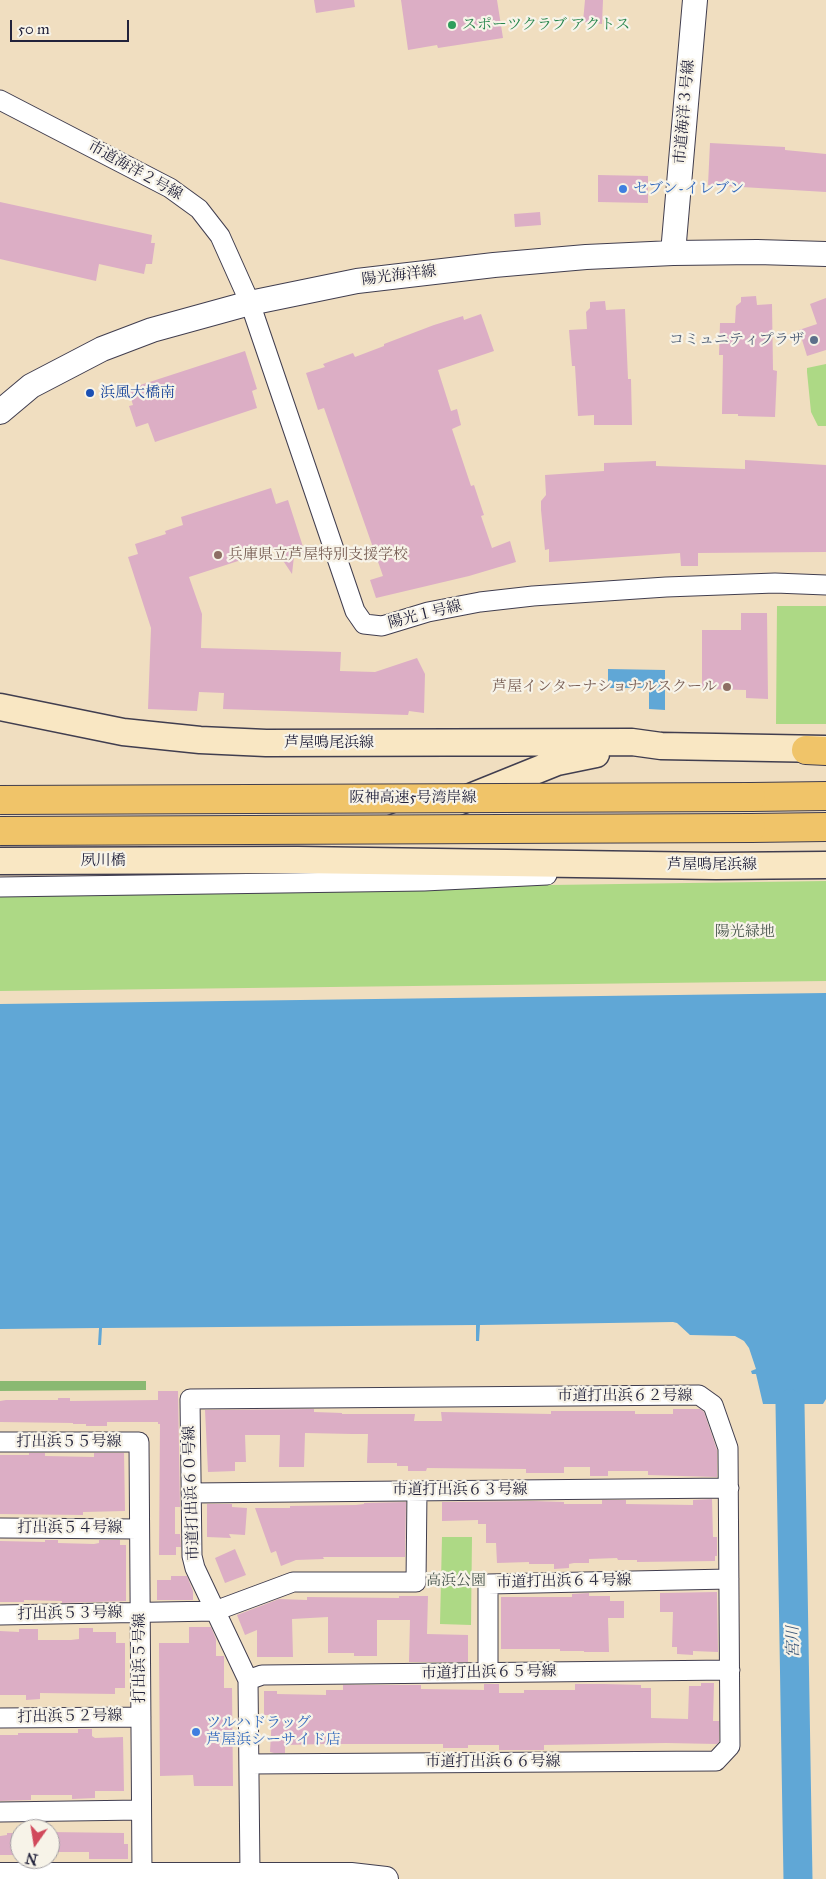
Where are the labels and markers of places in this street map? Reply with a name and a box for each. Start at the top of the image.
place label: スポーツクラブ アクトス [462,16,630,34]
marker: スポーツクラブ アクトス [446,19,458,31]
place label: セブン-イレブン [633,180,744,198]
marker: セブン-イレブン [617,183,629,195]
place label: コミュニティプラザ [669,331,804,349]
marker: コミュニティプラザ [808,334,820,346]
place label: 浜風大橋南 [100,384,175,402]
marker: 浜風大橋南 [84,387,96,399]
place label: 兵庫県立芦屋特別支援学校 [228,546,408,564]
marker: 兵庫県立芦屋特別支援学校 [212,549,224,561]
place label: 芦屋インターナショナルスクール [492,678,717,696]
marker: 芦屋インターナショナルスクール [721,681,733,693]
place label: ツルハドラッグ 芦屋浜シーサイド店 [206,1714,341,1749]
marker: ツルハドラッグ 芦屋浜シーサイド店 [190,1726,202,1738]

